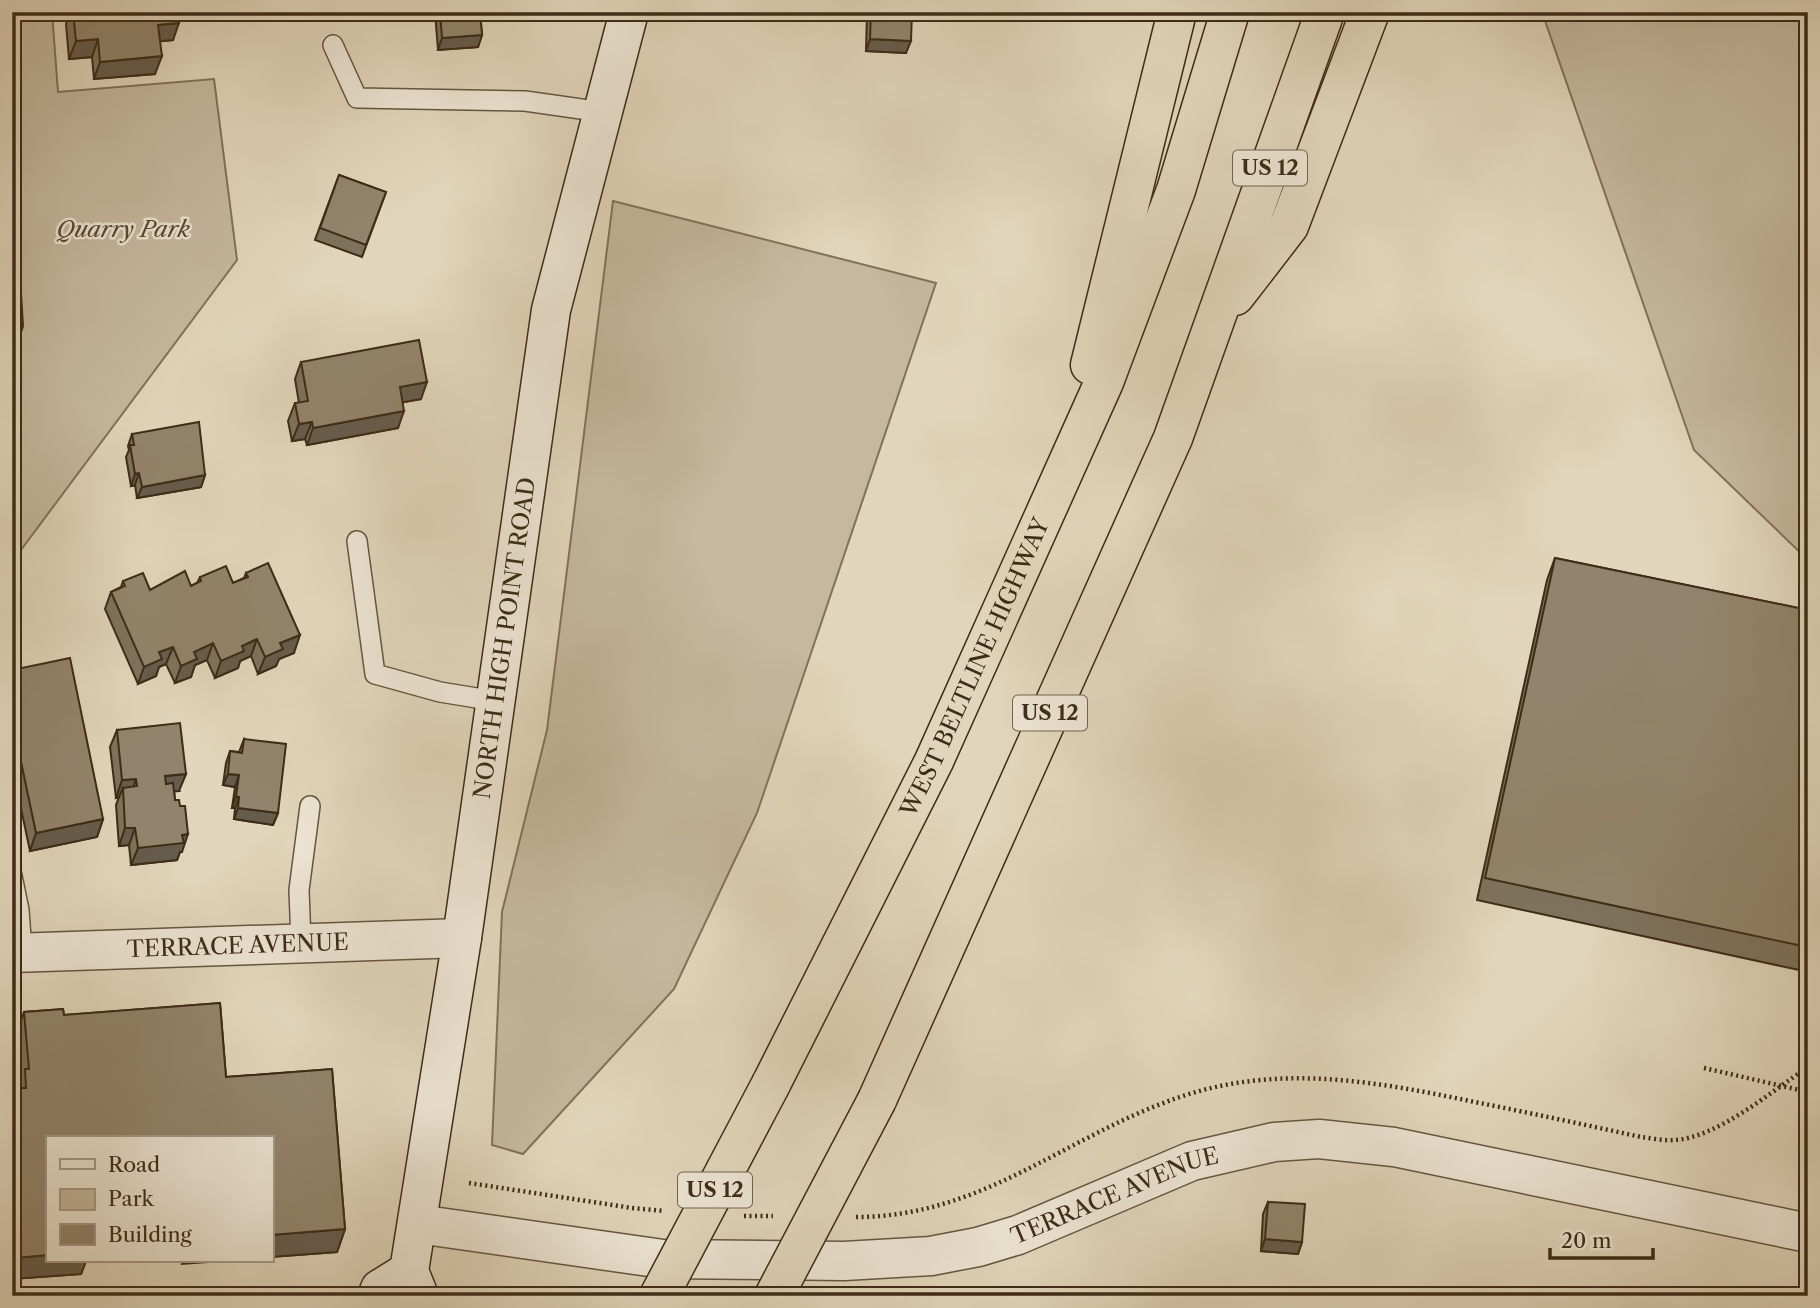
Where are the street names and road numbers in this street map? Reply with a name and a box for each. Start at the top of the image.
road number: US 12 [1233,150,1307,186]
street label: NORTH HIGH POINT ROAD [468,475,541,801]
street label: WEST BELTLINE HIGHWAY [894,513,1056,822]
road number: US 12 [1013,696,1087,730]
street label: TERRACE AVENUE [126,928,349,963]
street label: TERRACE AVENUE [1007,1141,1221,1250]
road number: US 12 [678,1172,752,1208]

